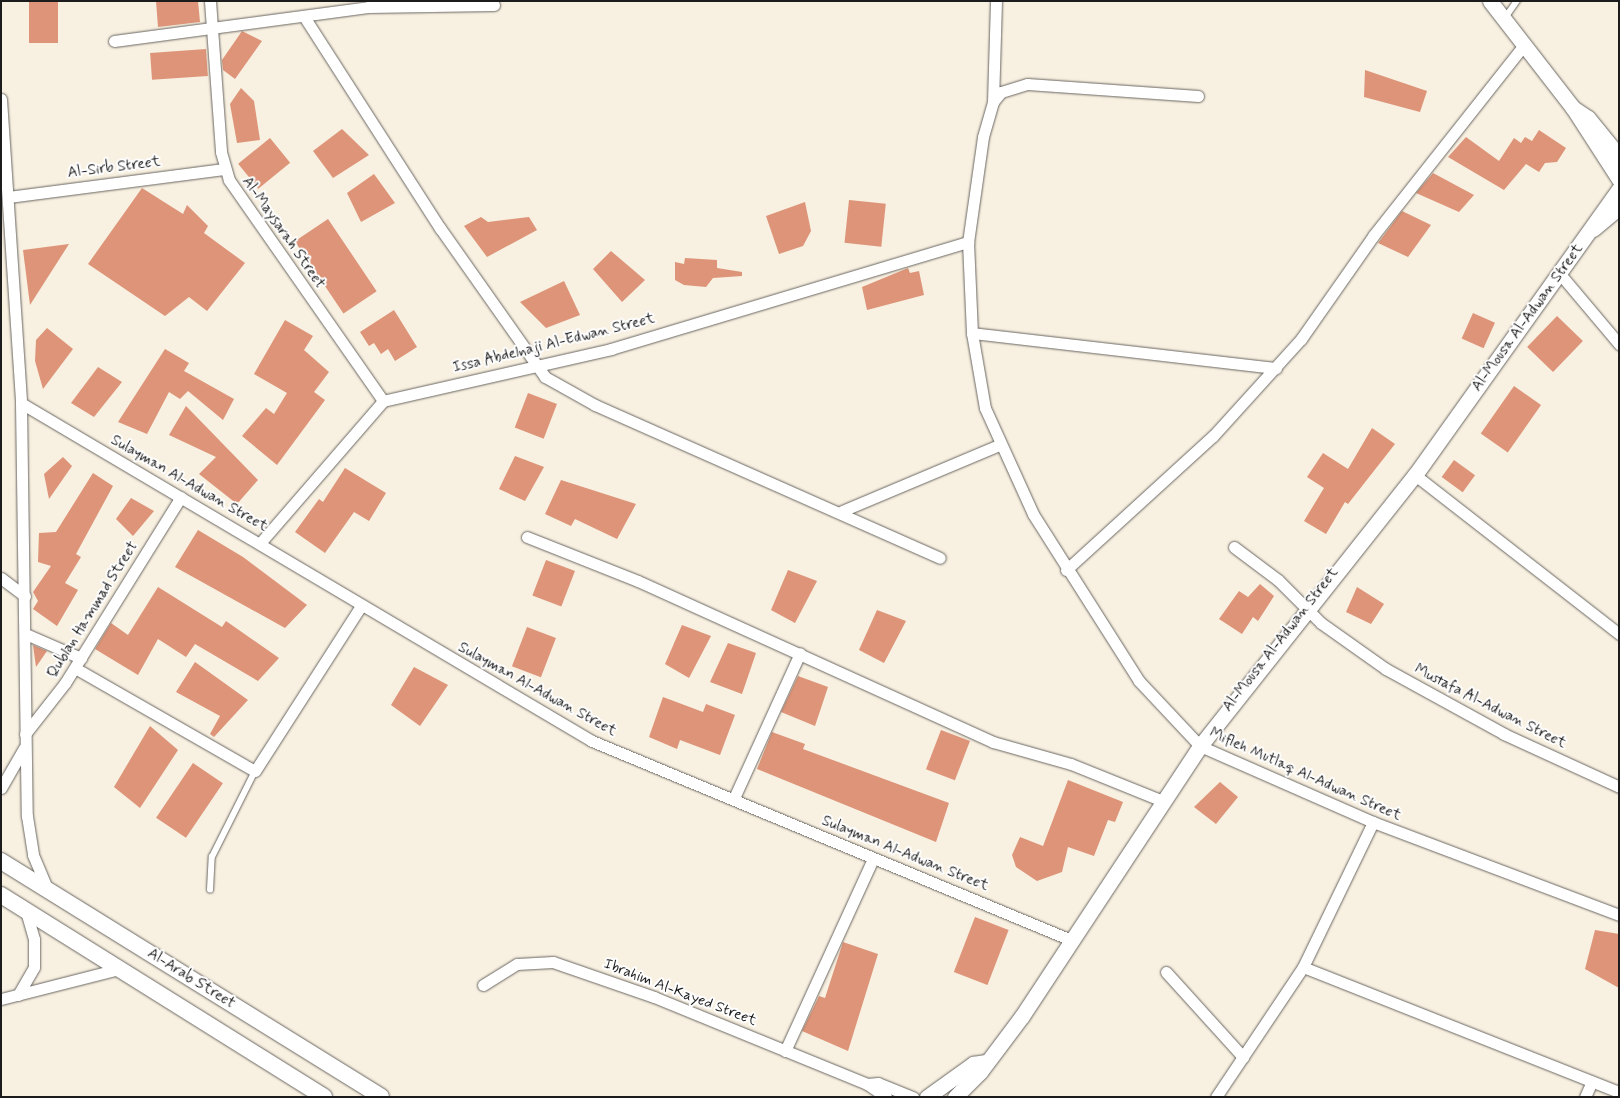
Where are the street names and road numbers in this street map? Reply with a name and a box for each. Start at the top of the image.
street label: Al-Sirb Street [67,153,161,183]
street label: Al-Maysarah Street [238,174,328,292]
street label: Al-Mousa Al-Adwan Street [1468,241,1588,395]
street label: Issa Abdelnaji Al-Edwan Street [451,310,657,378]
street label: Sulayman Al-Adwan Street [107,431,271,537]
street label: Qublan Hammad Street [44,538,142,682]
street label: Al-Mousa Al-Adwan Street [1219,564,1343,716]
street label: Sulayman Al-Adwan Street [454,639,620,741]
street label: Mustafa Al-Adwan Street [1411,661,1569,753]
street label: Mifleh Mutlaq Al-Adwan Street [1208,725,1402,825]
street label: Sulayman Al-Adwan Street [819,812,991,896]
street label: Al-Arab Street [144,945,238,1013]
street label: Ibrahim Al-Kayed Street [601,956,759,1030]

